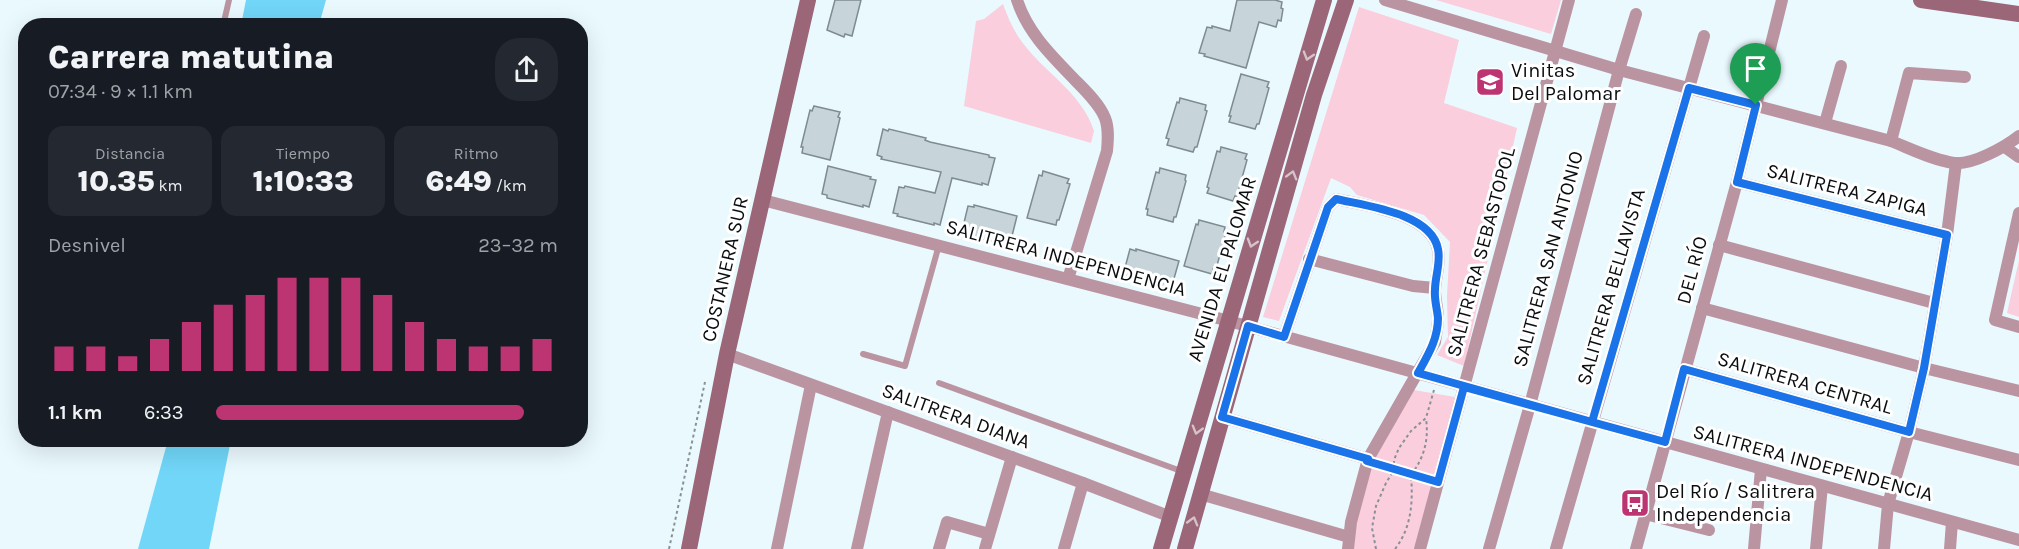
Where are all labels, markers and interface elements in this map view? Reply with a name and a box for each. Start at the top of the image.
text: Carrera matutina [48,38,334,76]
button: share [495,38,558,101]
pin [1730,43,1781,105]
one-way arrow [1303,50,1315,61]
icon: arrive [1739,52,1772,85]
place label: Vinitas Del Palomar [1511,59,1621,105]
school or university icon: Vinitas Del Palomar [1474,66,1506,98]
text: 07:34 · 9 × 1.1 km [48,80,193,103]
text: Distancia [95,144,165,163]
text: Tiempo [276,144,330,163]
text: Ritmo [454,144,498,163]
street label: SALITRERA SEBASTOPOL [1442,144,1520,359]
street label: SALITRERA SAN ANTONIO [1508,148,1588,370]
street label: SALITRERA ZAPIGA [1764,159,1930,221]
text: 10.35 [78,163,155,199]
text: 1:10:33 [252,163,354,199]
text: 6:49 [425,163,492,199]
one-way arrow [1284,170,1297,180]
street label: AVENIDA EL PALOMAR [1183,174,1261,364]
text: km [155,176,182,195]
text: /km [492,176,527,195]
street label: SALITRERA BELLAVISTA [1572,186,1650,388]
street label: COSTANERA SUR [697,194,753,344]
street label: SALITRERA INDEPENDENCIA [943,215,1189,301]
street label: DEL RÍO [1671,233,1712,306]
text: Desnivel [48,234,126,257]
text: 23–32 m [478,234,558,257]
one-way arrow [1247,237,1259,248]
street label: SALITRERA CENTRAL [1715,347,1896,419]
street label: SALITRERA DIANA [879,379,1033,453]
text: 1.1 km [48,401,102,424]
text: 6:33 [144,401,184,424]
street label: SALITRERA INDEPENDENCIA [1690,420,1936,506]
one-way arrow [1191,425,1204,435]
place label: Del Río / Salitrera Independencia [1656,480,1815,526]
bus stop icon: Del Río / Salitrera Independencia [1619,487,1651,519]
one-way arrow [1185,516,1198,526]

